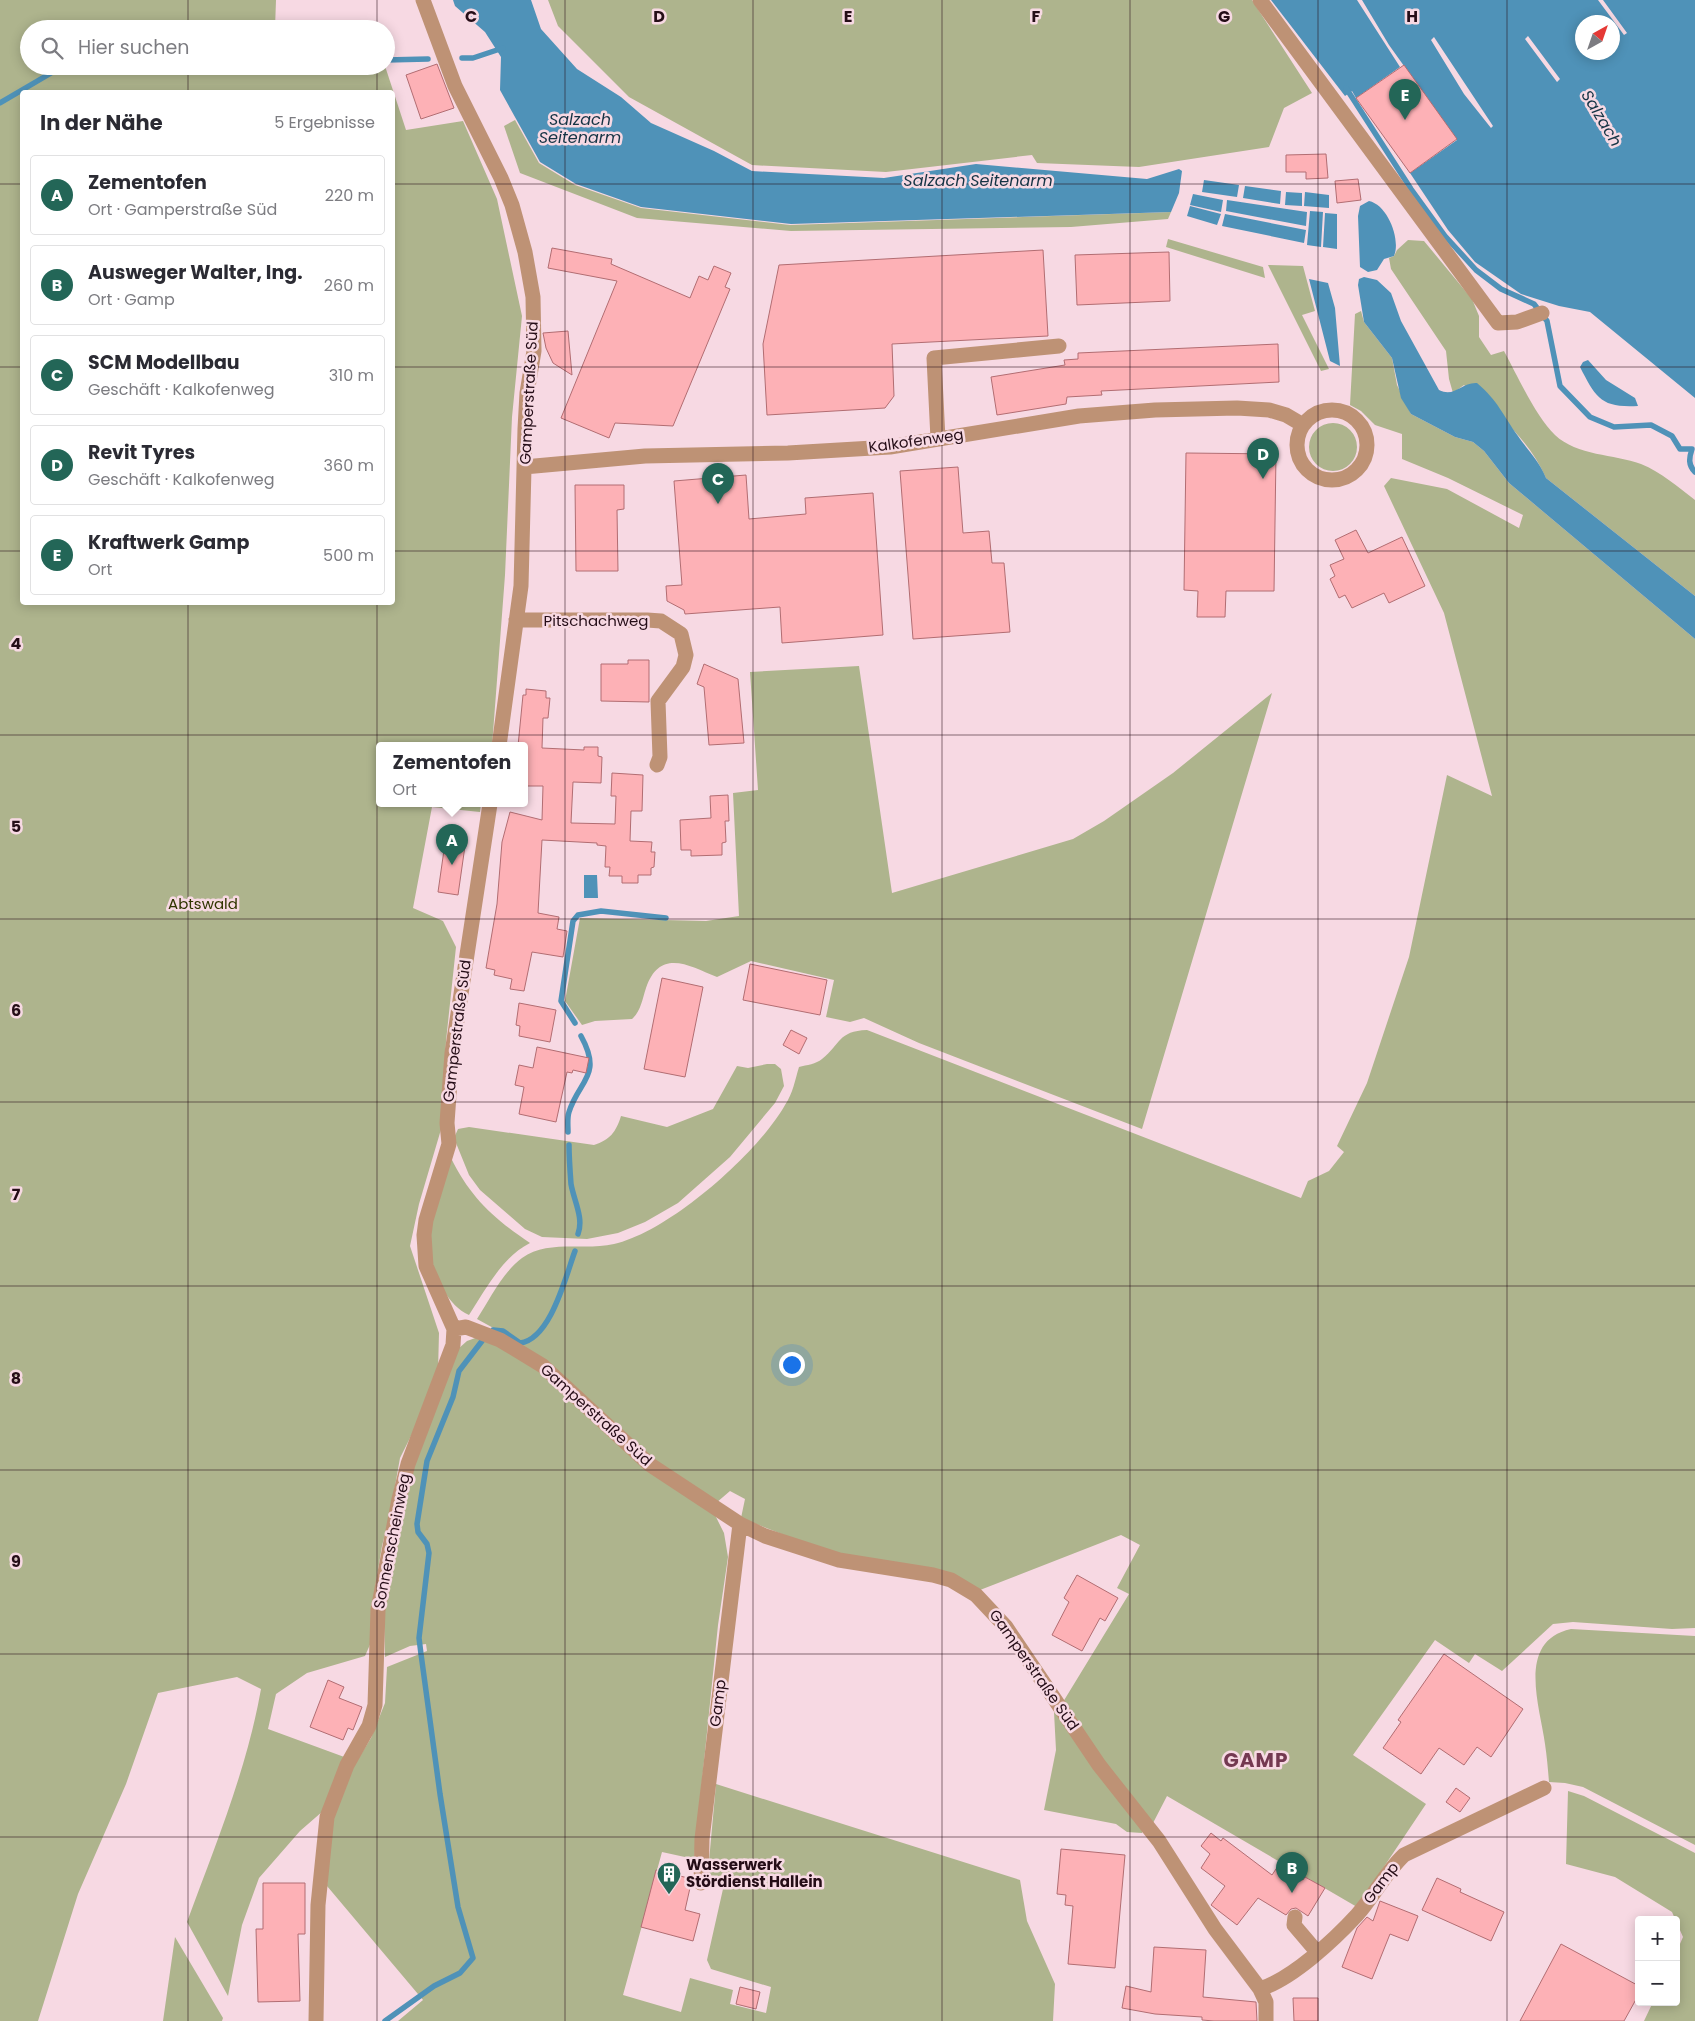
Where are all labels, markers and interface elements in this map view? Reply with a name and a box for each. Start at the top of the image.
text: C [465,5,477,28]
text: D [653,5,665,28]
text: E [844,5,852,28]
text: F [1032,5,1041,28]
text: G [1218,5,1230,28]
text: H [1406,5,1418,28]
north arrow [1575,15,1620,60]
search box [20,20,395,75]
icon: search [38,34,66,62]
text: Hier suchen [78,34,189,61]
pin: E [1389,79,1421,120]
water label: Salzach [1576,86,1627,151]
text: In der Nähe [40,108,163,137]
water label: Salzach Seitenarm [539,108,621,149]
text: 5 Ergebnisse [274,111,375,134]
text: Zementofen [88,169,207,196]
water label: Salzach Seitenarm [903,169,1053,192]
text: A [51,184,63,207]
text: 220 m [325,184,374,207]
text: Ort · Gamperstraße Süd [88,198,277,221]
text: Ausweger Walter, Ing. [88,259,303,286]
text: B [52,274,62,297]
text: 260 m [324,274,374,297]
text: Ort · Gamp [88,288,175,311]
street label: Gamperstraße Süd [514,321,543,465]
text: SCM Modellbau [88,349,240,376]
text: C [51,364,63,387]
text: 310 m [329,364,374,387]
text: Geschäft · Kalkofenweg [88,378,275,401]
street label: Kalkofenweg [867,423,965,458]
pin: D [1247,438,1279,479]
text: Revit Tyres [88,439,195,466]
text: D [51,454,63,477]
text: 360 m [324,454,374,477]
pin: C [702,463,734,504]
text: Geschäft · Kalkofenweg [88,468,275,491]
text: Kraftwerk Gamp [88,529,249,556]
text: E [53,544,61,567]
text: 500 m [323,544,374,567]
text: Ort [88,558,112,581]
street label: Pitschachweg [544,610,648,631]
text: 4 [11,632,22,655]
popup [376,742,528,807]
text: Zementofen [393,749,511,776]
text: Ort [393,778,417,801]
text: 5 [11,815,21,838]
pin: A [436,824,468,865]
park label: Abtswald [168,893,238,914]
street label: Gamperstraße Süd [437,958,476,1103]
text: 6 [11,999,21,1022]
text: 7 [12,1183,21,1206]
your location [779,1352,805,1378]
street label: Gamperstraße Süd [536,1359,657,1470]
text: 8 [11,1367,21,1390]
street label: Sonnenscheinweg [368,1471,415,1610]
text: 9 [11,1550,21,1573]
street label: Gamperstraße Süd [985,1605,1084,1734]
street label: Gamp [704,1678,731,1728]
district label: GAMP [1224,1746,1288,1774]
pin: B [1276,1852,1308,1893]
place label: Wasserwerk Stördienst Hallein [686,1854,823,1892]
street label: Gamp [1358,1857,1403,1908]
building icon: Wasserwerk Stördienst Hallein [656,1861,682,1895]
map controls [1635,1916,1680,2006]
button: + [1635,1916,1680,1961]
button: − [1635,1961,1680,2006]

